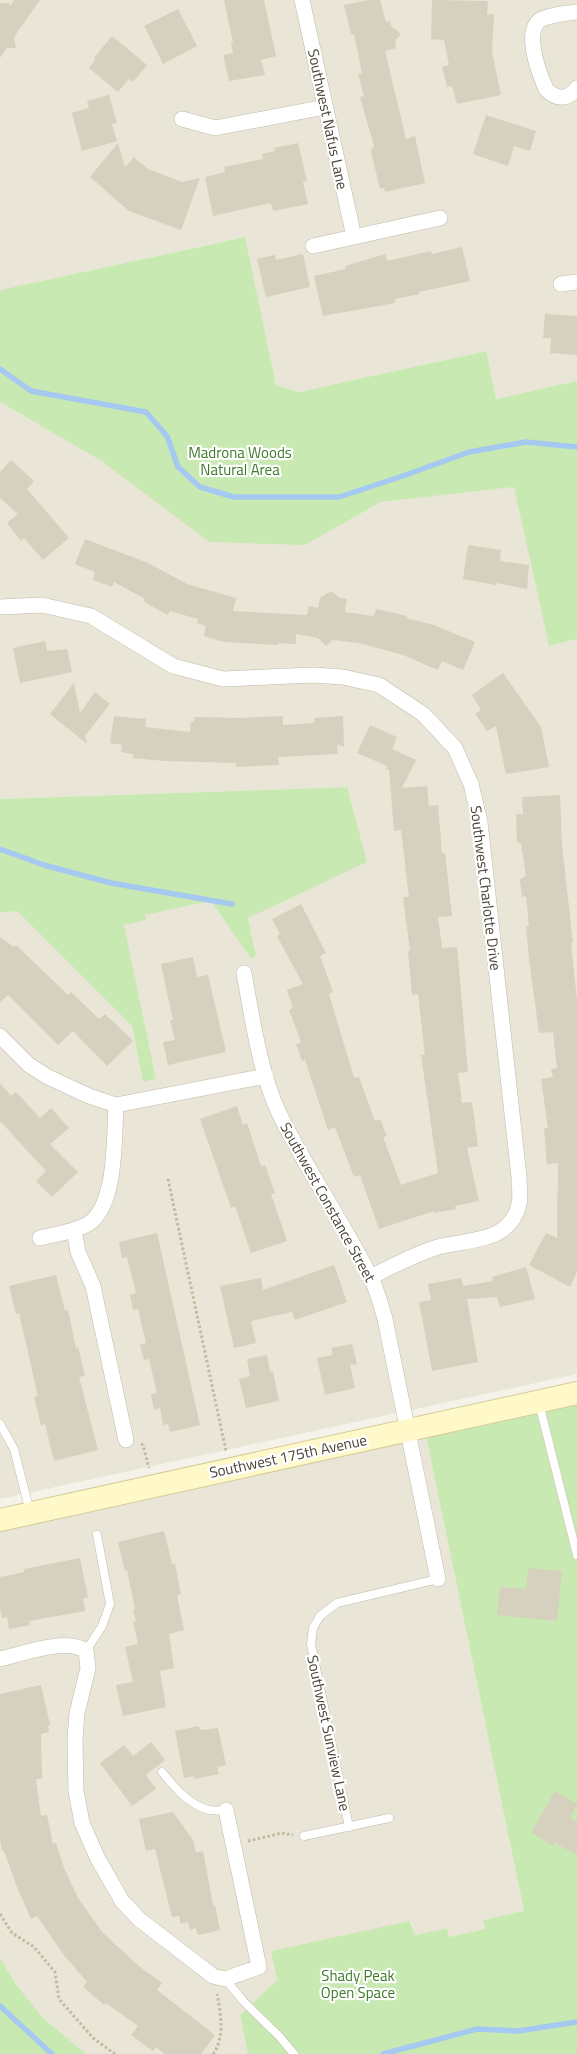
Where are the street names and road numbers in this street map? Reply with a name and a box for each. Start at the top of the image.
street label: Southwest Nafus Lane [302,47,354,191]
street label: Southwest Charlotte Drive [464,804,508,972]
street label: Southwest Constance Street [274,1118,382,1287]
street label: Southwest 175th Avenue [207,1428,369,1484]
street label: Southwest Sunview Lane [301,1653,357,1813]

